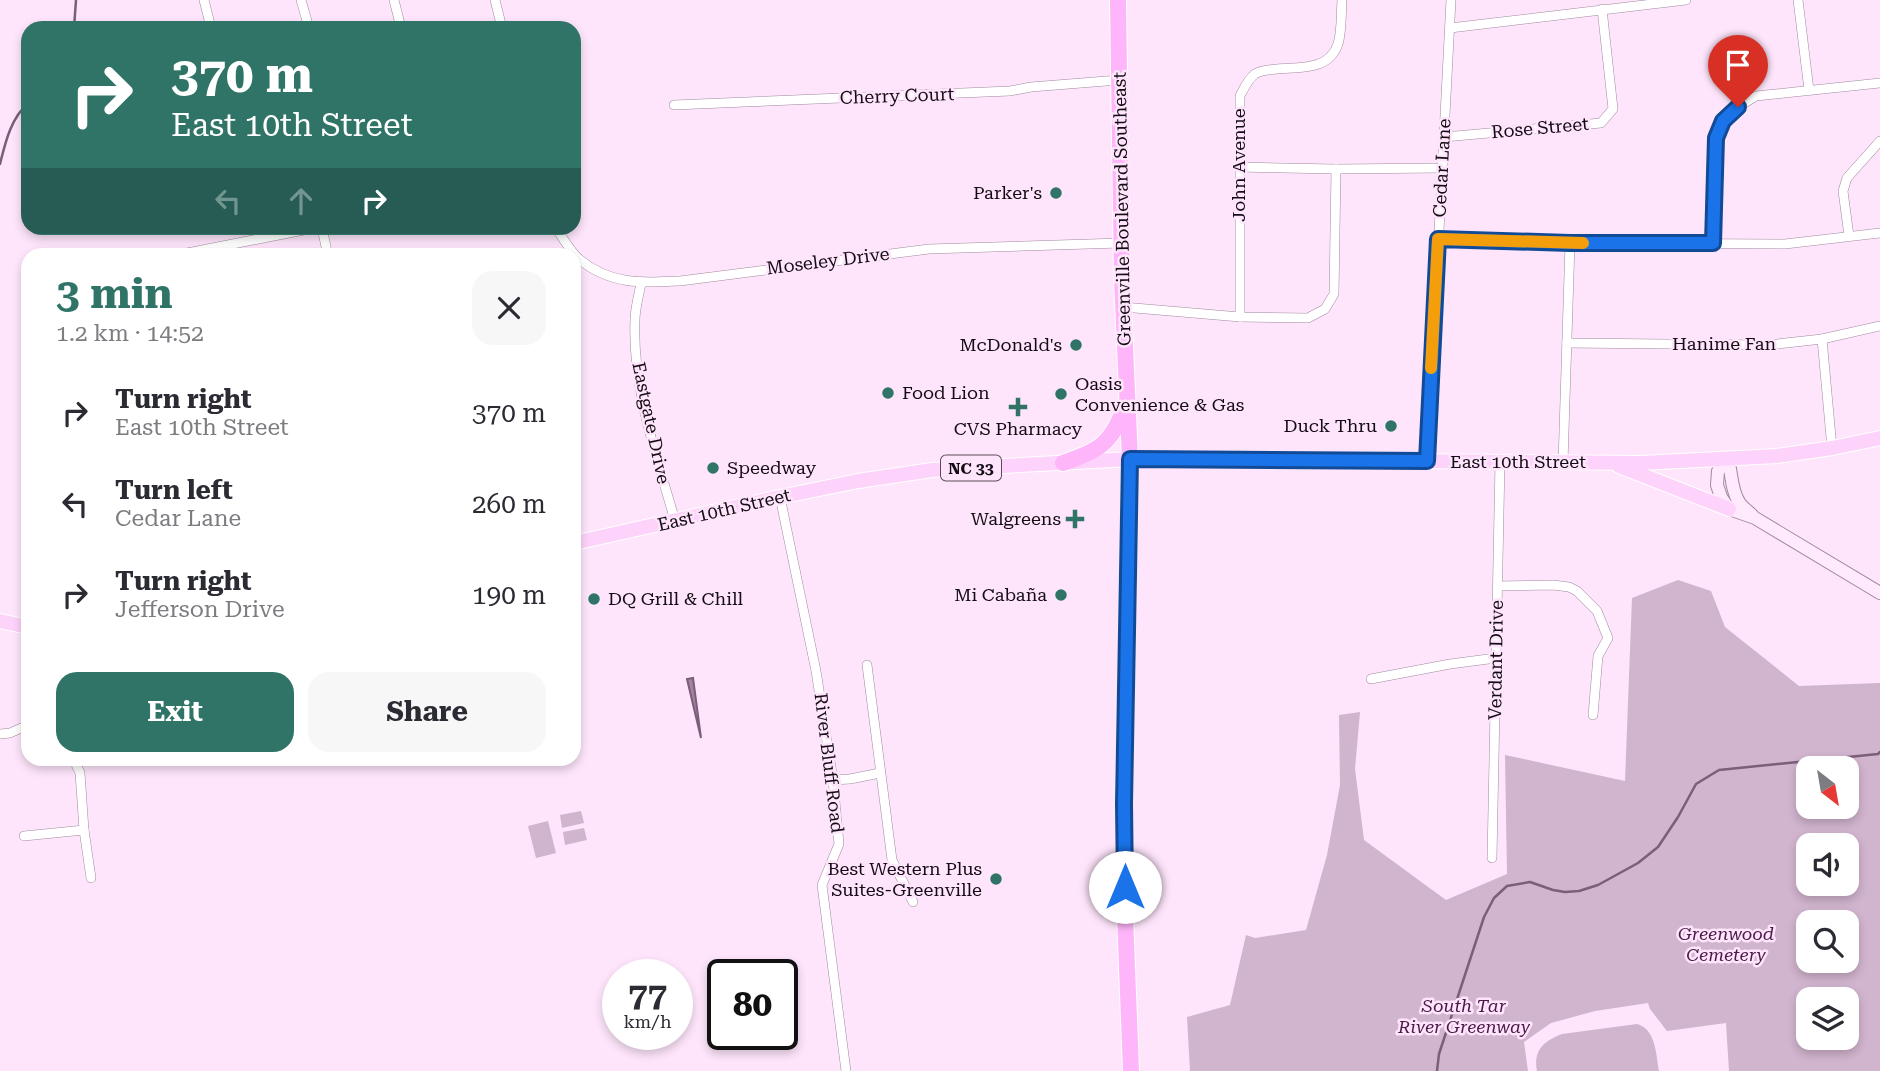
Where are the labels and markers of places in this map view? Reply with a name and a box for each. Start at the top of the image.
pin [1708,35,1768,107]
place label: Parker's [973,182,1042,203]
marker: Parker's [1048,185,1064,201]
place label: McDonald's [959,334,1062,355]
marker: McDonald's [1068,337,1084,353]
place label: Oasis Convenience & Gas [1075,373,1244,415]
place label: Food Lion [902,382,990,403]
marker: Food Lion [880,385,896,401]
marker: Oasis Convenience & Gas [1053,386,1069,402]
marker: CVS Pharmacy [1010,399,1026,415]
place label: Duck Thru [1284,415,1377,436]
place label: CVS Pharmacy [954,418,1083,439]
marker: Duck Thru [1383,418,1399,434]
place label: Speedway [727,457,816,478]
marker: Speedway [705,460,721,476]
place label: Walgreens [971,508,1061,529]
marker: Walgreens [1067,511,1083,527]
place label: Mi Cabaña [954,584,1047,605]
marker: Mi Cabaña [1053,587,1069,603]
place label: DQ Grill & Chill [608,588,743,609]
marker: DQ Grill & Chill [586,591,602,607]
place label: Best Western Plus Suites-Greenville [827,858,982,900]
marker: Best Western Plus Suites-Greenville [988,871,1004,887]

